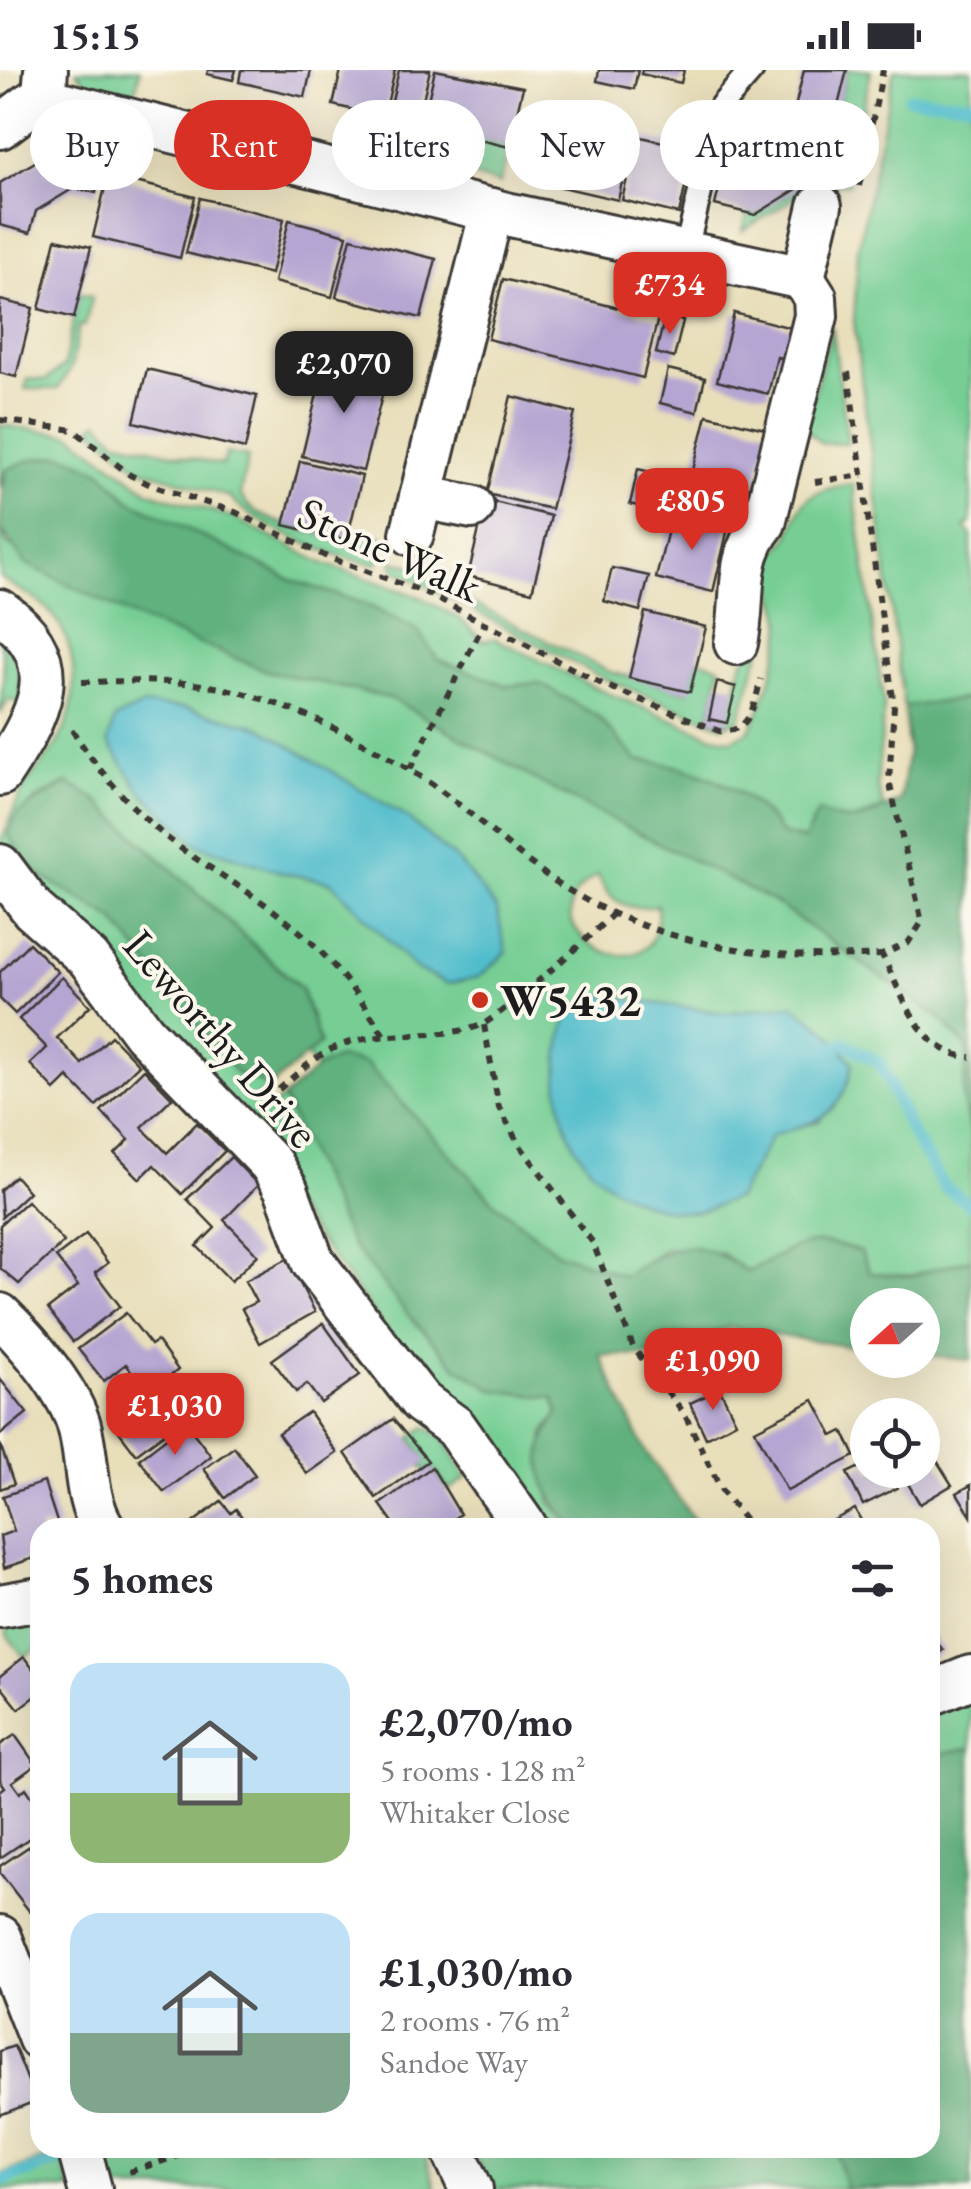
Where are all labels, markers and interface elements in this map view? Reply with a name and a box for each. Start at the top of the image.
text: 15:15 [50,11,141,60]
chip: Buy [30,100,154,190]
chip: Rent [174,100,312,190]
chip: Filters [332,100,485,190]
chip: New [505,100,640,190]
chip: Apartment [660,100,879,190]
pin: £734 [611,252,729,337]
text: £734 [636,263,704,305]
pin: £2,070 [263,331,425,416]
text: £2,070 [297,342,391,384]
pin: £805 [633,468,751,553]
text: £805 [658,479,726,521]
street label: Stone Walk [289,483,491,615]
street label: Leworthy Drive [111,917,333,1159]
place label: W5432 [500,971,641,1029]
marker: W5432 [469,989,491,1011]
north arrow [850,1288,940,1378]
map controls [850,1288,940,1488]
pin: £1,090 [632,1328,794,1413]
text: £1,090 [666,1339,760,1381]
pin: £1,030 [94,1373,256,1458]
text: £1,030 [128,1384,222,1426]
button: locate [850,1398,940,1488]
text: 5 homes [70,1551,213,1606]
icon: filters [845,1551,900,1606]
text: £2,070/mo [380,1694,573,1749]
icon: home [150,1703,270,1823]
text: 5 rooms · 128 m² [380,1749,586,1791]
text: Whitaker Close [380,1791,570,1833]
text: £1,030/mo [380,1944,573,1999]
icon: home [150,1953,270,2073]
text: 2 rooms · 76 m² [380,1999,570,2041]
text: Sandoe Way [380,2041,528,2083]

